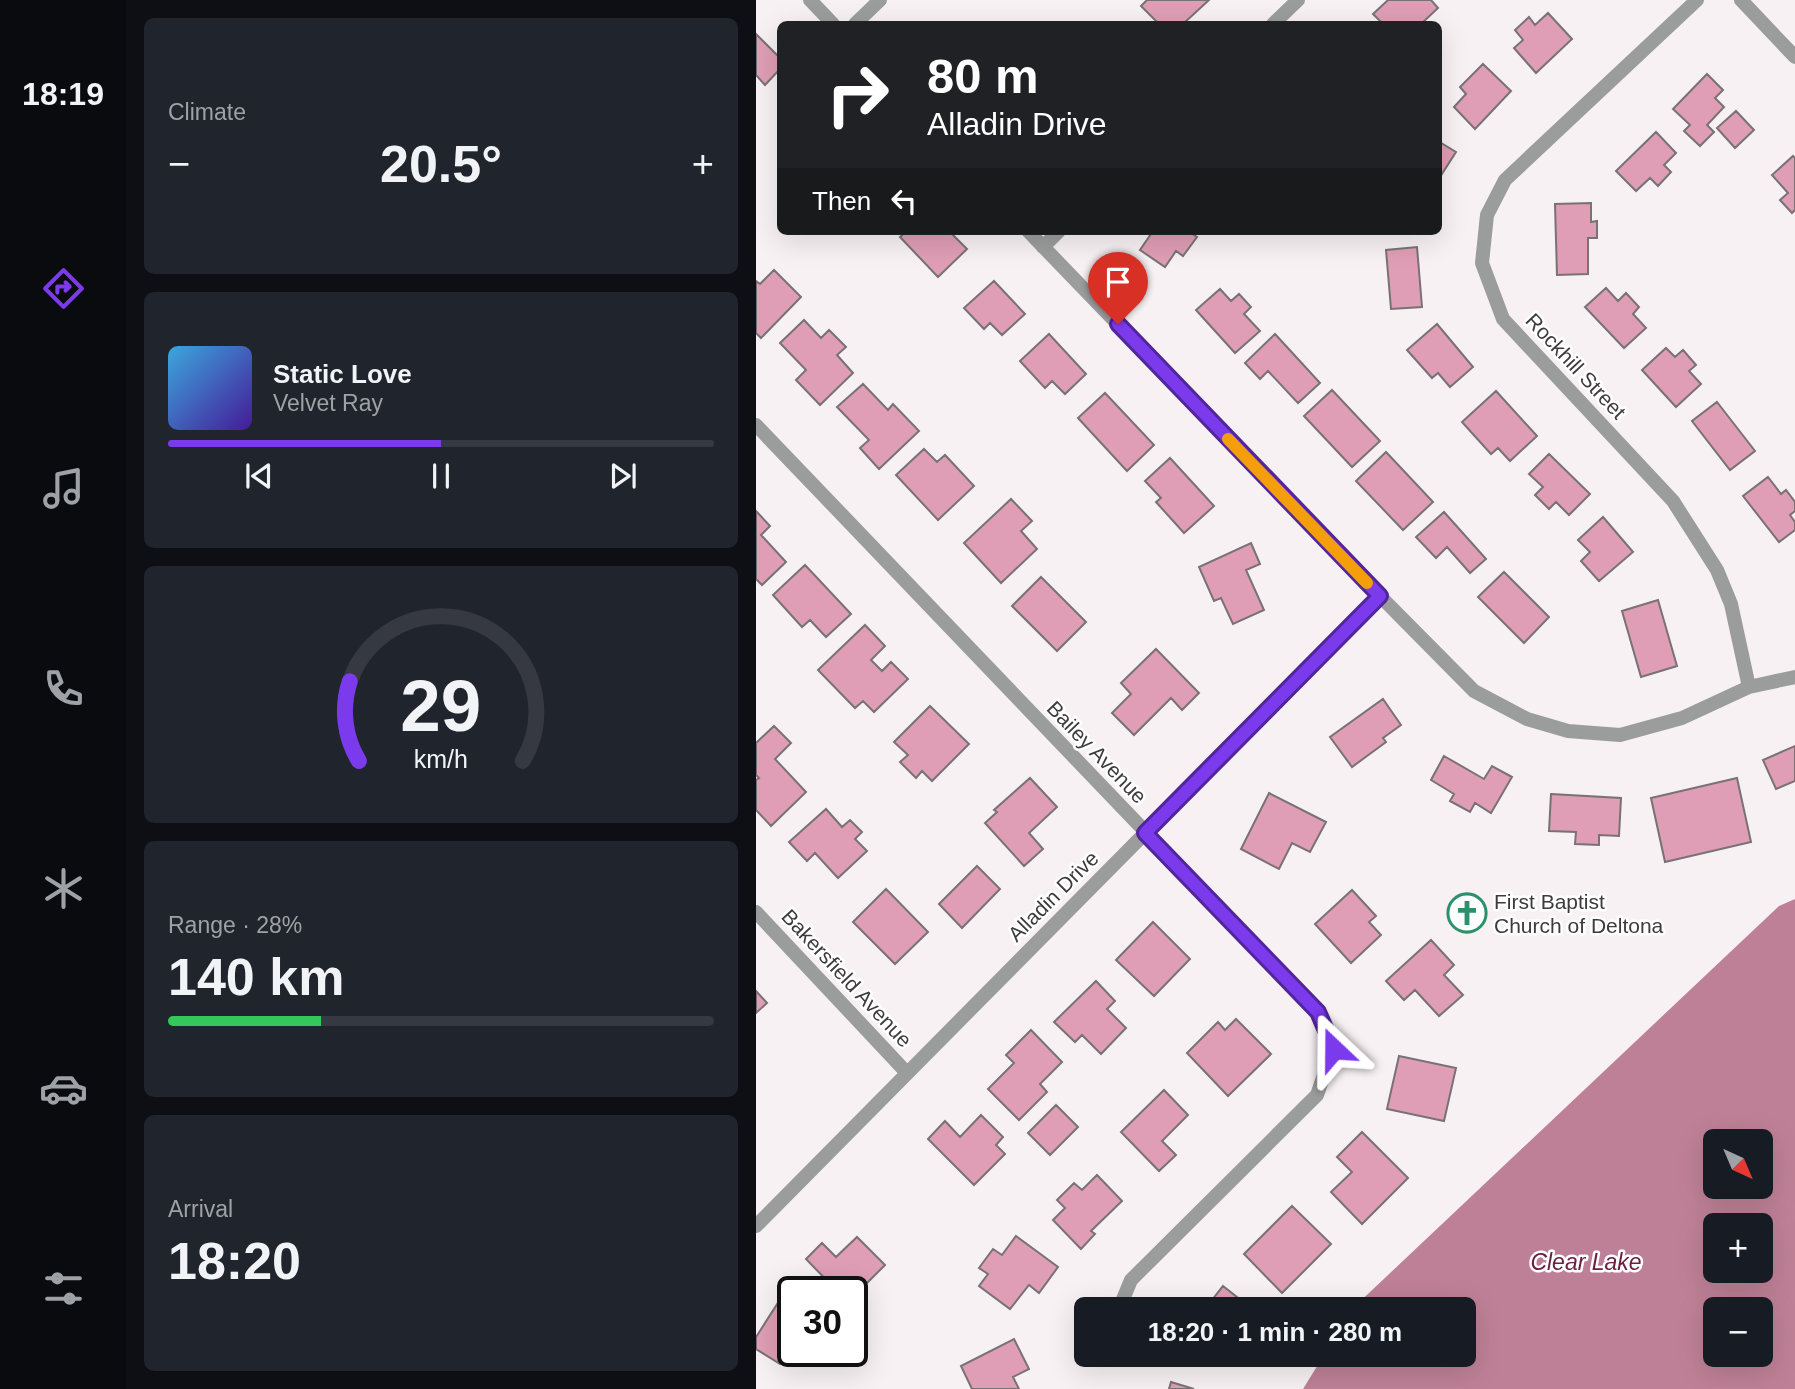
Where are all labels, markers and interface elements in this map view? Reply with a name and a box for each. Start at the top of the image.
icon: right [812,49,903,140]
text: 80 m [927,49,1039,103]
text: 18:19 [22,76,104,112]
text: Climate [168,99,246,125]
text: Alladin Drive [927,106,1107,142]
text: 20.5° [380,135,502,193]
text: − [168,143,190,185]
text: + [692,143,714,185]
icon: left [885,182,923,220]
text: Then [812,186,871,216]
pin [1088,252,1148,324]
icon: arrive [1099,263,1137,301]
icon: directions [39,264,88,313]
street label: Rockhill Street [1521,309,1631,423]
text: Static Love [273,359,412,389]
text: Velvet Ray [273,390,383,416]
icon: previous [240,457,278,495]
icon: pause [422,457,460,495]
icon: next [604,457,642,495]
icon: music [39,464,88,513]
icon: phone [39,664,88,713]
text: 29 [401,665,481,746]
street label: Bailey Avenue [1043,696,1151,808]
text: km/h [414,744,468,772]
street label: Alladin Drive [1003,846,1103,946]
icon: climate [39,864,88,913]
place label: First Baptist Church of Deltona [1494,890,1664,937]
church icon: First Baptist Church of Deltona [1446,892,1488,934]
street label: Bakersfield Avenue [777,905,917,1051]
text: Range · 28% [168,912,302,938]
text: 140 km [168,948,344,1006]
position arrow [1297,1012,1371,1086]
icon: car [39,1064,88,1113]
north arrow [1703,1129,1773,1199]
map controls [1703,1129,1773,1367]
text: Arrival [168,1196,233,1222]
button: + [1703,1213,1773,1283]
text: 18:20 [168,1232,301,1290]
water label: Clear Lake [1530,1249,1642,1275]
icon: filters [39,1264,88,1313]
speed limit sign: 30 [777,1276,868,1367]
button: − [1703,1297,1773,1367]
text: 18:20 · 1 min · 280 m [1148,1317,1402,1347]

